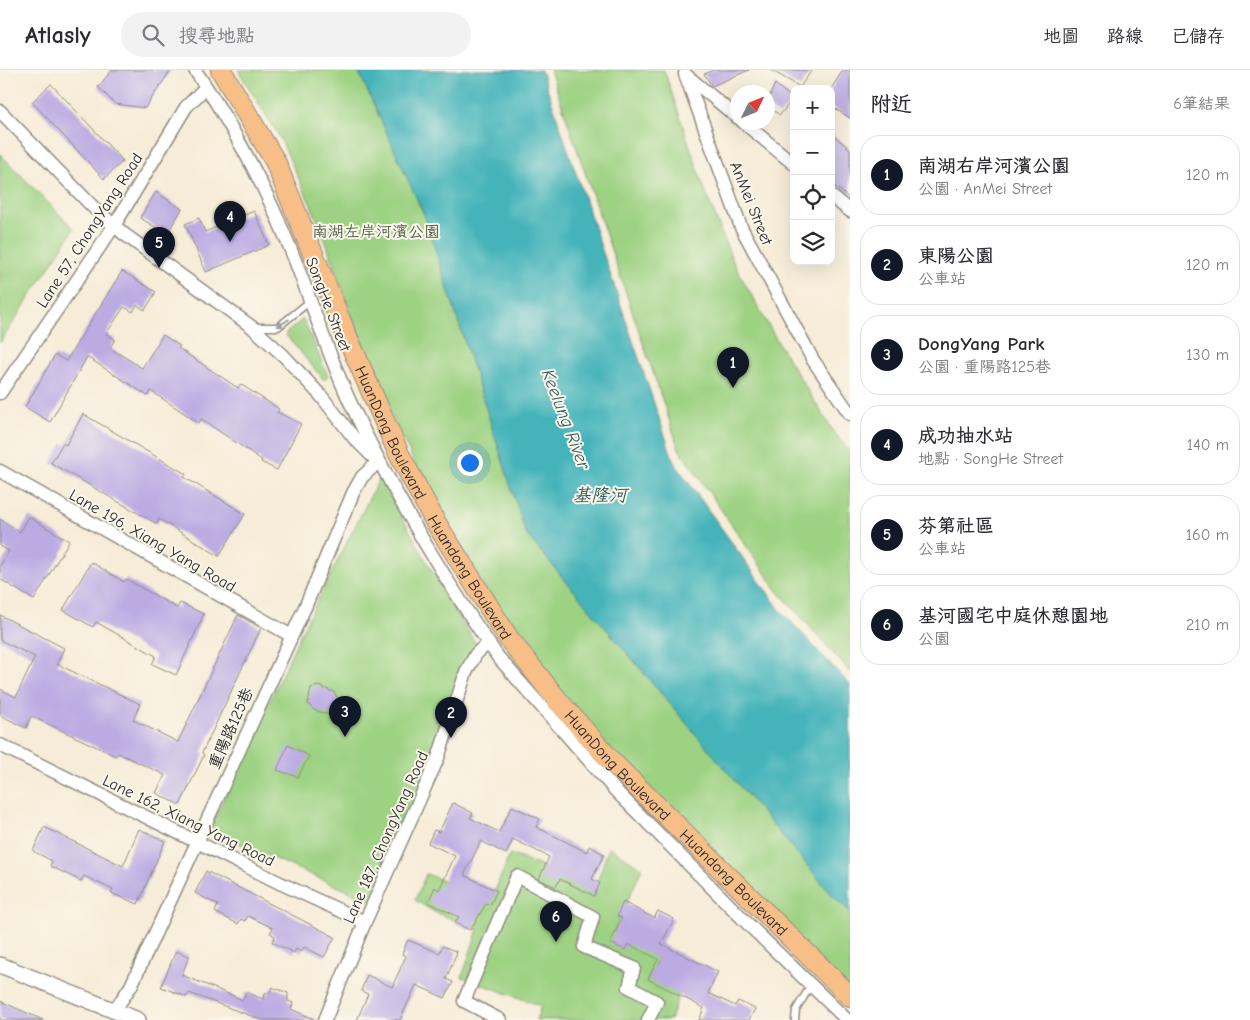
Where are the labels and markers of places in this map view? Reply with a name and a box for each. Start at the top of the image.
pin: 4 [214,201,246,242]
pin: 5 [143,227,175,268]
pin: 1 [717,347,749,388]
pin: 3 [329,696,361,737]
pin: 2 [435,697,467,738]
pin: 6 [540,901,572,942]

